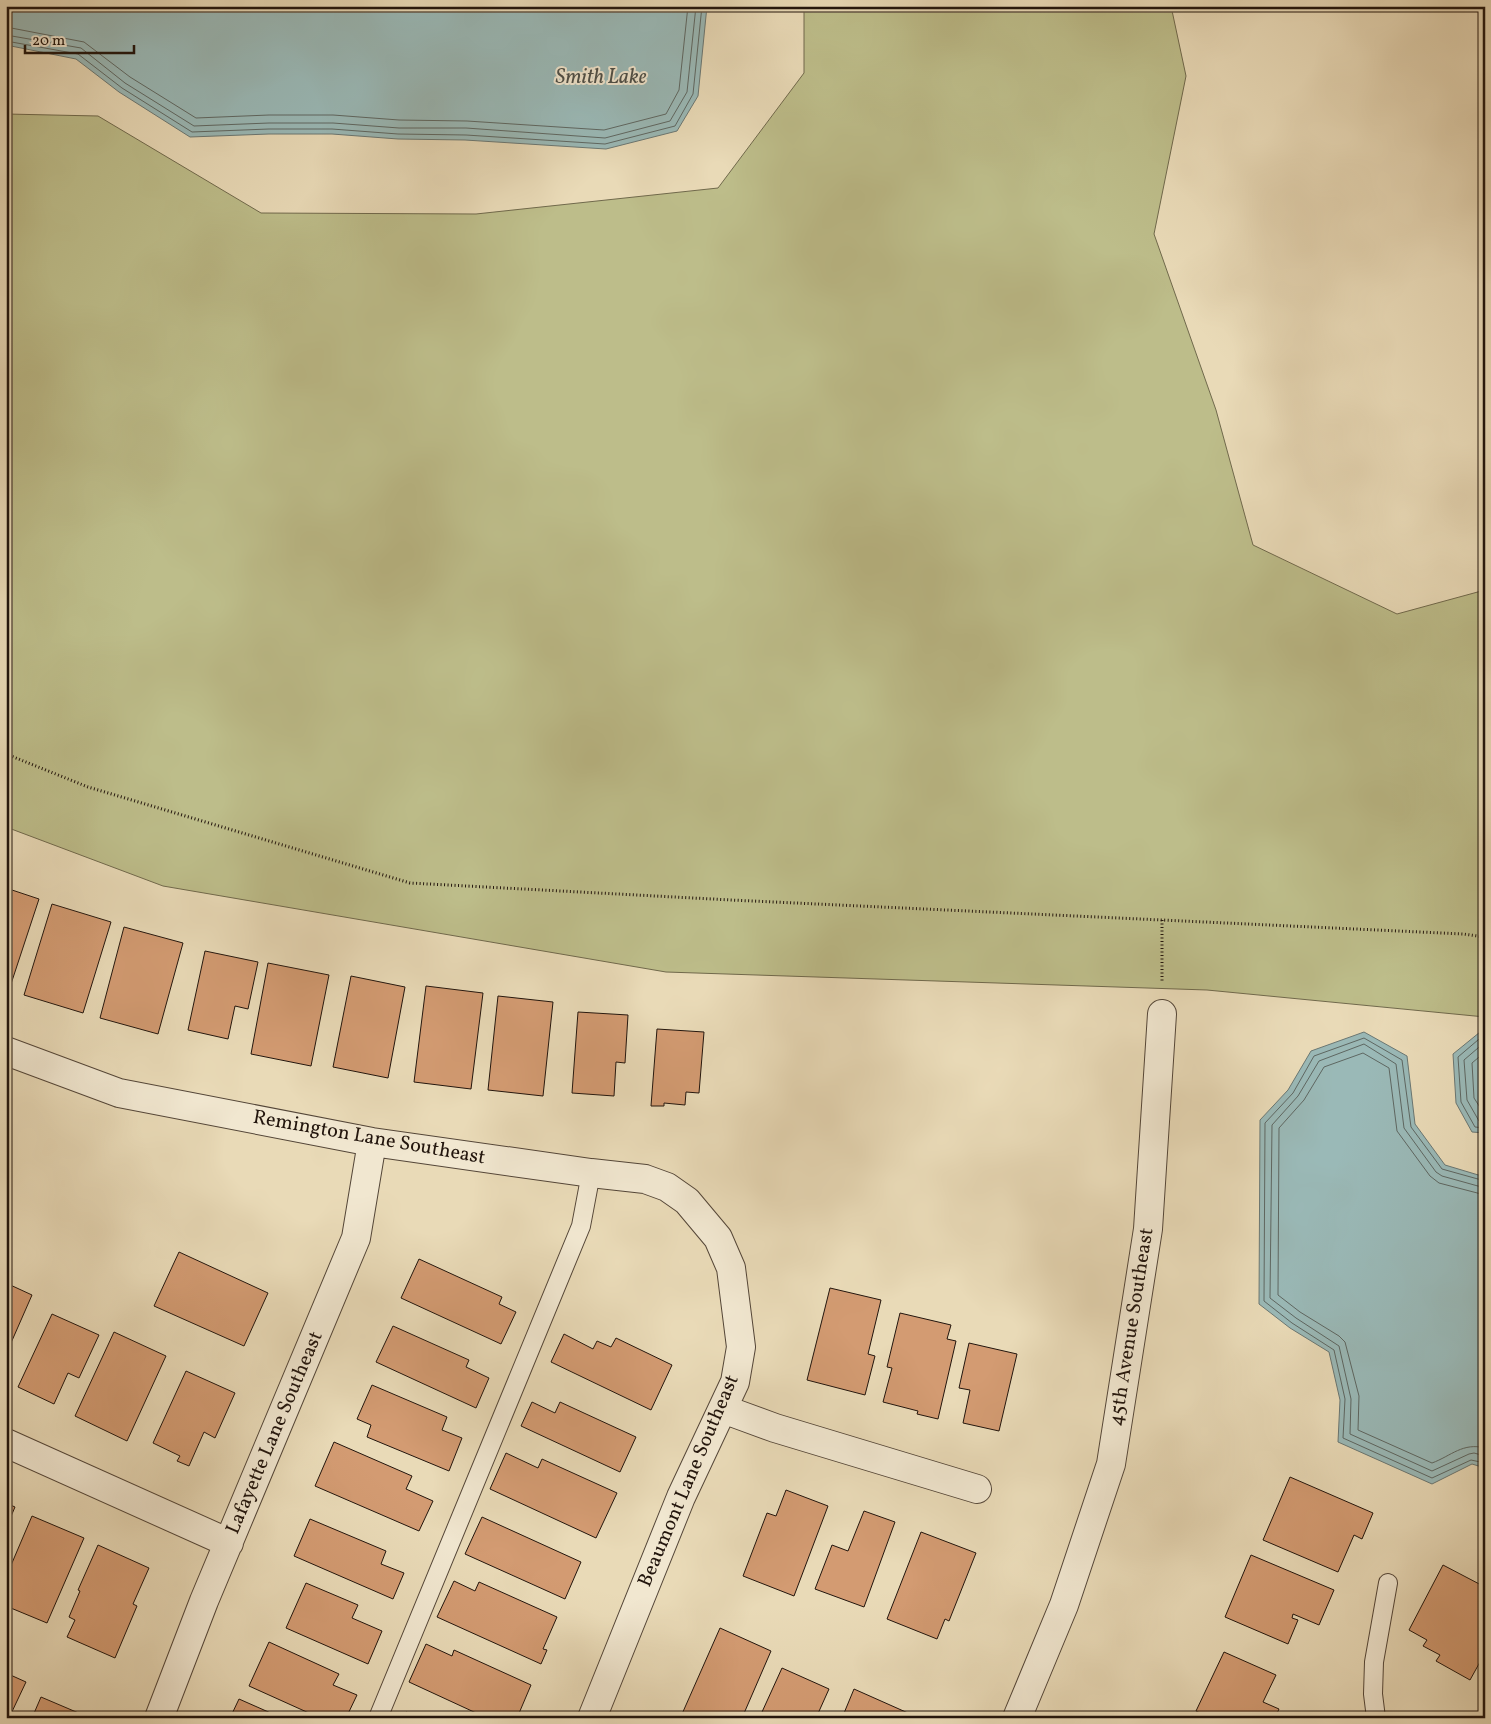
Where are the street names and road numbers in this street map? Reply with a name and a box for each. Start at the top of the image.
street label: Remington Lane Southeast [251,1104,487,1172]
street label: 45th Avenue Southeast [1103,1226,1161,1428]
street label: Lafayette Lane Southeast [220,1327,330,1539]
street label: Beaumont Lane Southeast [632,1371,746,1591]

